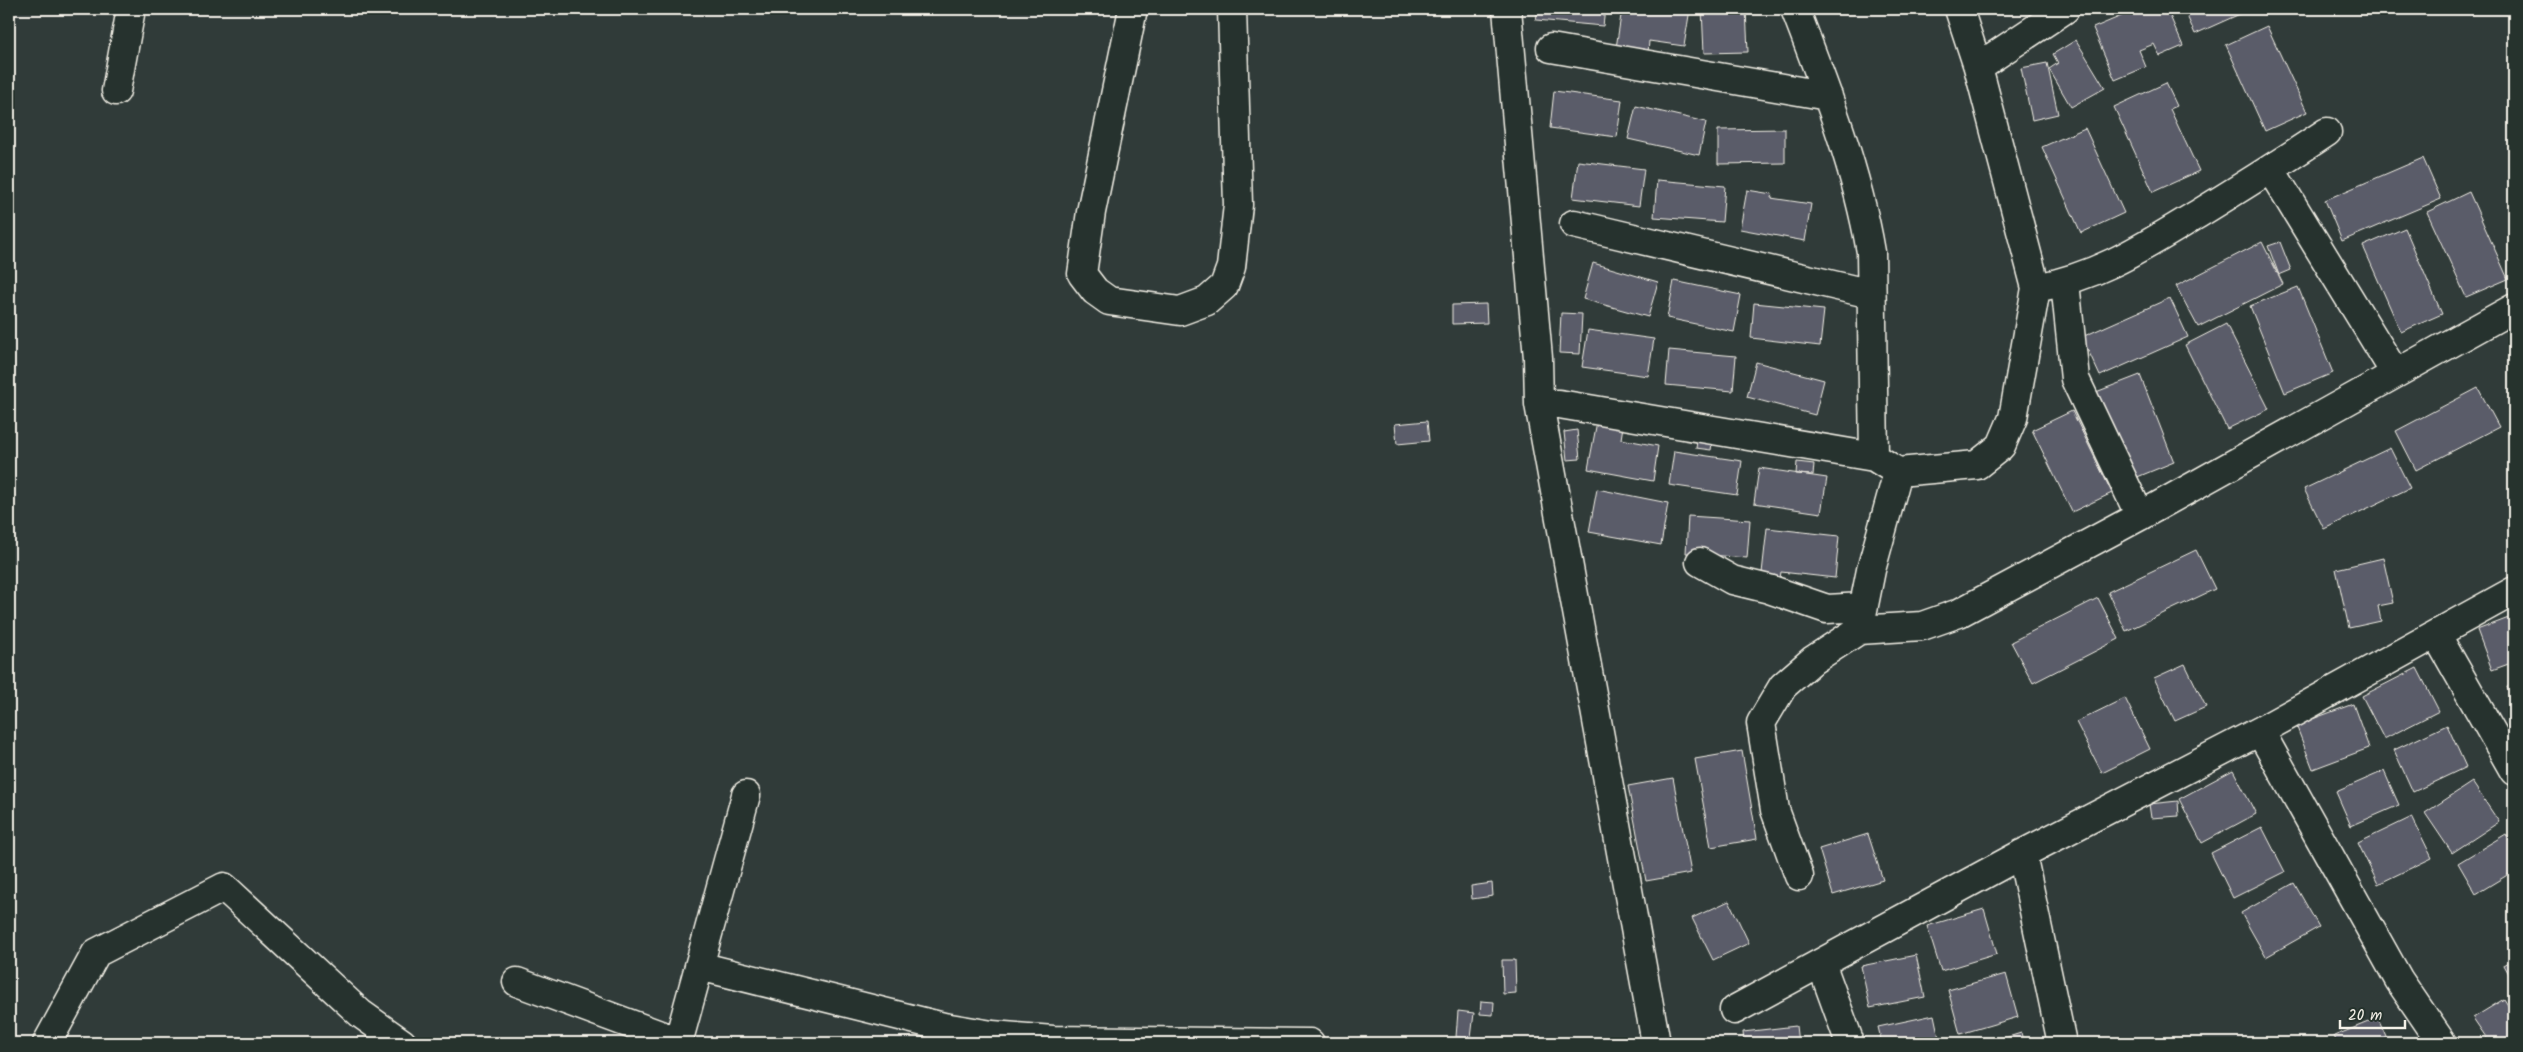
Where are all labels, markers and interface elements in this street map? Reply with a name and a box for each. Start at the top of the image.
scale bar [2340,997,2406,1029]
text: 20 m [2348,1004,2382,1028]

